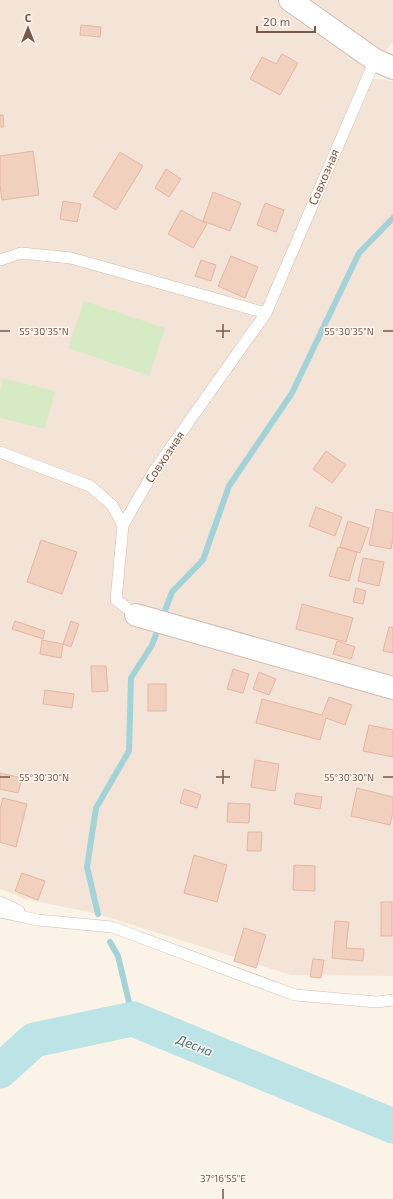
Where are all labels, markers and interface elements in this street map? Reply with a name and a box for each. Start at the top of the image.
north arrow [8,8,48,48]
scale bar [257,8,315,34]
text: С [25,11,32,24]
text: 20 m [263,14,290,28]
street label: Совхозная [305,147,341,207]
text: 55°30'35"N [19,325,69,337]
text: 55°30'35"N [324,325,374,337]
street label: Совхозная [142,428,187,485]
text: 55°30'30"N [19,771,69,783]
text: 55°30'30"N [324,771,374,783]
water label: Десна [174,1030,215,1059]
text: 37°16'55"E [200,1172,246,1184]

